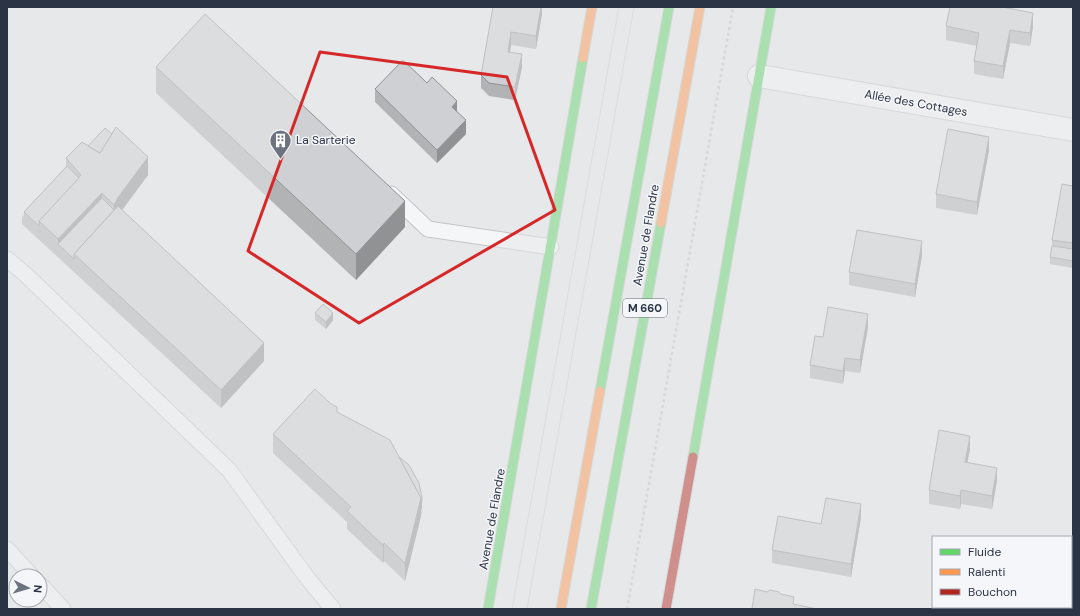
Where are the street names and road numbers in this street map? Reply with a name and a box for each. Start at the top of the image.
street label: Allée des Cottages [863,86,969,120]
street label: Avenue de Flandre [629,183,663,287]
road number: M 660 [623,299,667,317]
street label: Avenue de Flandre [475,467,509,571]

